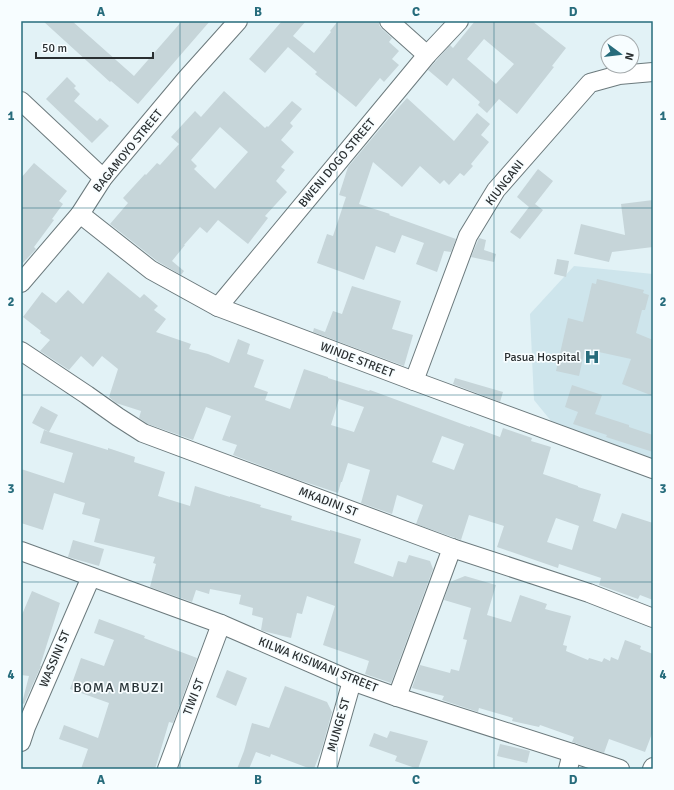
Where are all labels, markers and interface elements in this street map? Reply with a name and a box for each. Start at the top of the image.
text: A [97,4,106,20]
text: B [254,4,262,20]
text: C [412,4,420,20]
text: D [569,4,578,20]
scale bar [36,34,153,60]
north arrow [600,34,640,74]
text: 50 m [42,41,67,56]
text: N [622,51,636,62]
street label: BAGAMOYO STREET [90,107,166,195]
text: 1 [7,108,15,124]
text: 1 [659,108,667,124]
street label: BWENI DOGO STREET [295,115,379,210]
street label: KIUNGANI [483,157,527,209]
text: 2 [7,294,15,310]
text: 2 [659,294,667,310]
street label: WINDE STREET [318,339,396,381]
hospital icon: Pasua Hospital [583,348,601,366]
place label: Pasua Hospital [504,350,580,365]
text: 3 [7,481,15,497]
text: 3 [659,481,667,497]
street label: MKADINI ST [296,484,360,520]
street label: WASSINI ST [36,628,74,690]
street label: KILWA KISIWANI STREET [256,634,380,696]
text: 4 [7,667,15,683]
text: 4 [659,667,667,683]
street label: TIWI ST [180,676,208,717]
district label: BOMA MBUZI [73,679,165,696]
street label: MUNGE ST [324,696,354,754]
text: A [97,772,106,788]
text: B [254,772,262,788]
text: C [412,772,420,788]
text: D [569,772,578,788]

